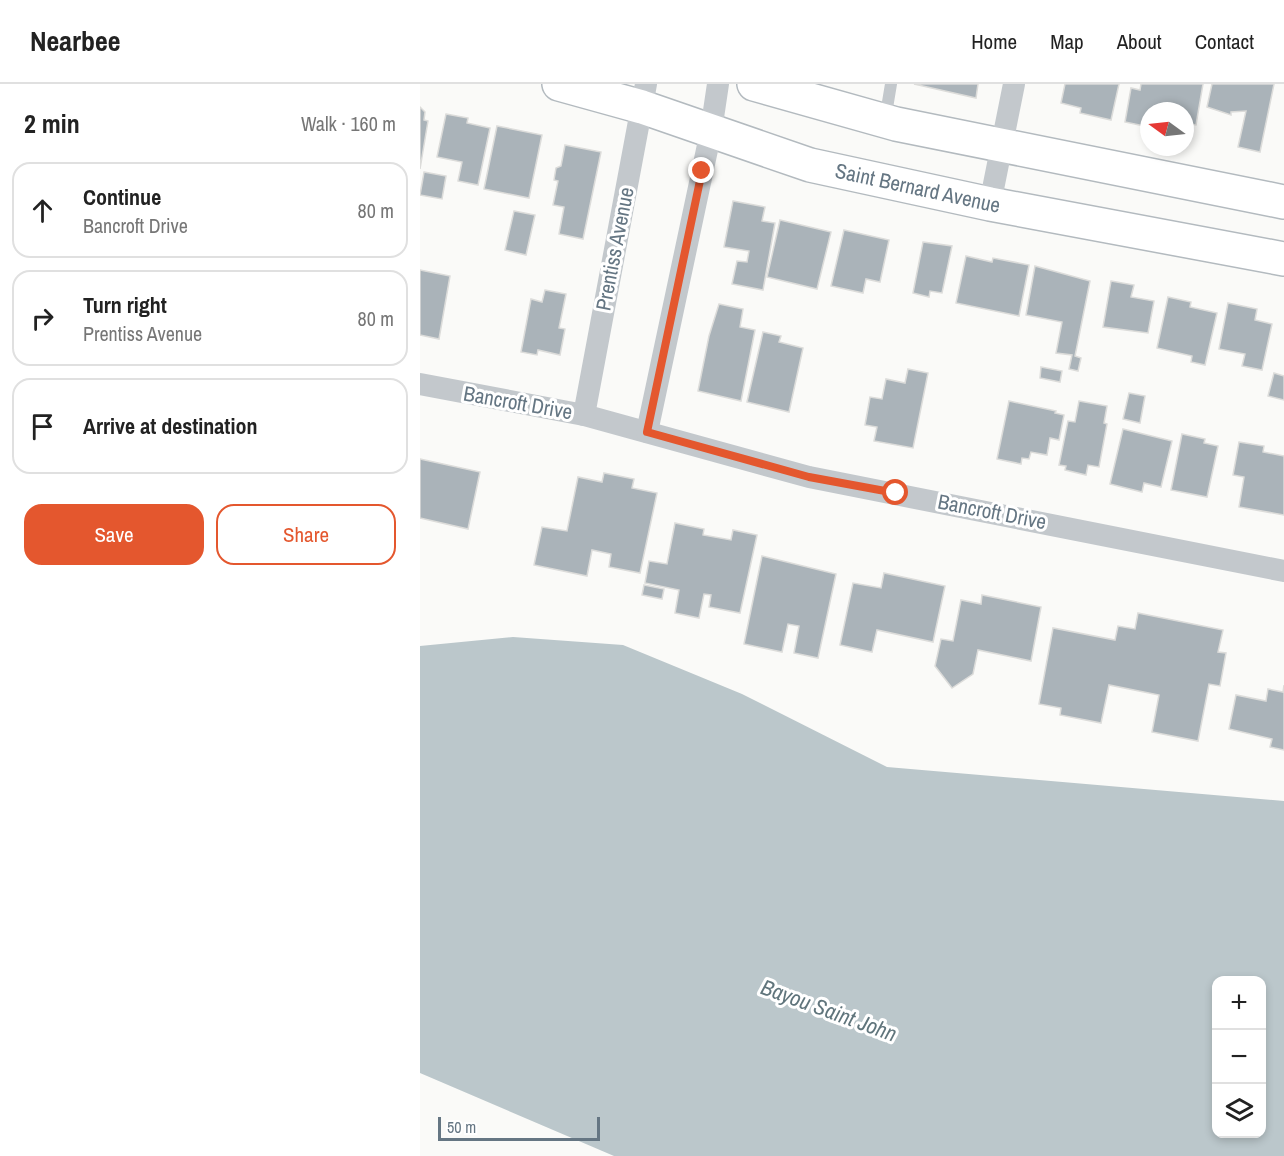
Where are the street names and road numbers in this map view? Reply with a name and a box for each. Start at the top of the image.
street label: Saint Bernard Avenue [832,156,1003,220]
street label: Prentiss Avenue [588,185,641,313]
street label: Bancroft Drive [461,379,575,426]
street label: Bancroft Drive [935,487,1049,536]

